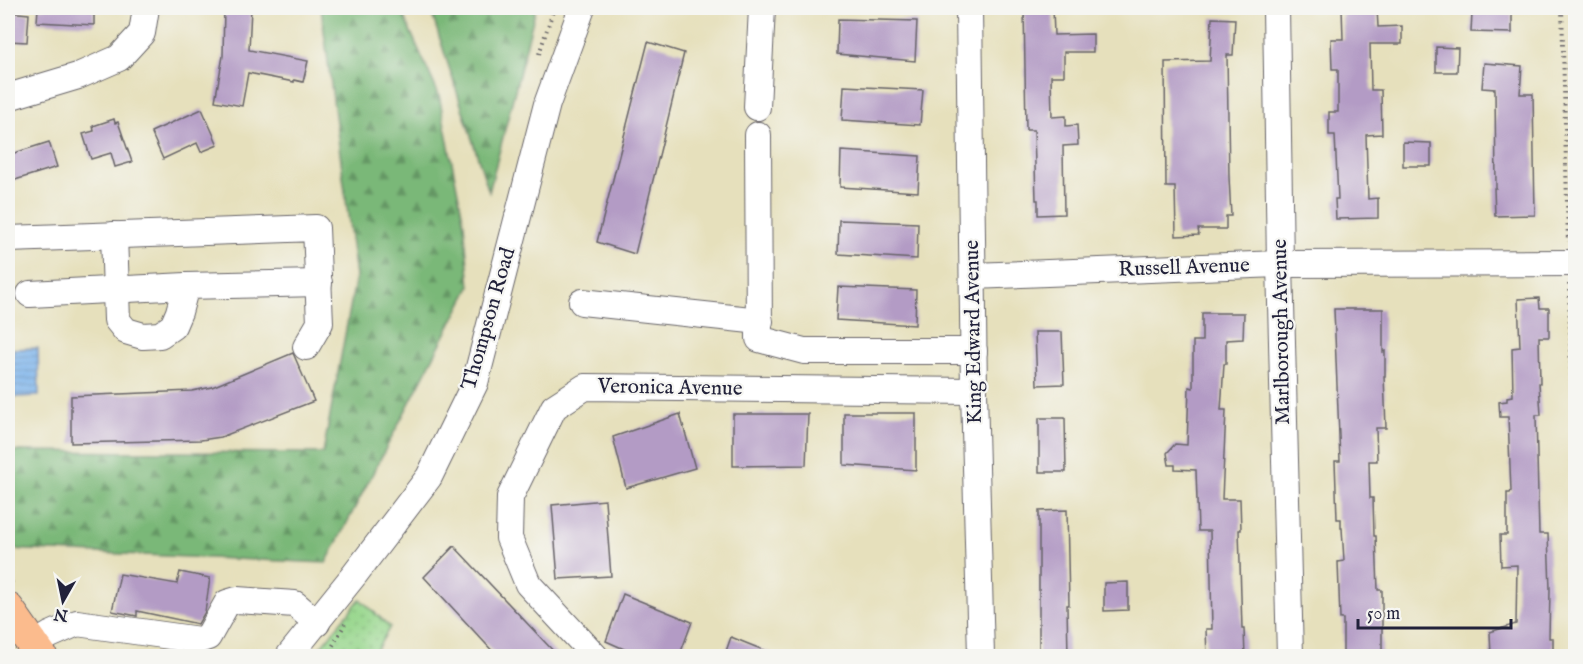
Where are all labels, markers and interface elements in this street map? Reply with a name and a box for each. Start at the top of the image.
street label: Marlborough Avenue [1267,238,1297,425]
street label: King Edward Avenue [959,239,989,424]
street label: Thompson Road [456,244,522,394]
street label: Russell Avenue [1118,252,1250,284]
street label: Veronica Avenue [596,373,743,403]
north arrow [33,571,93,631]
scale bar [1358,592,1511,630]
text: N [52,603,70,625]
text: 50 m [1367,603,1400,626]

